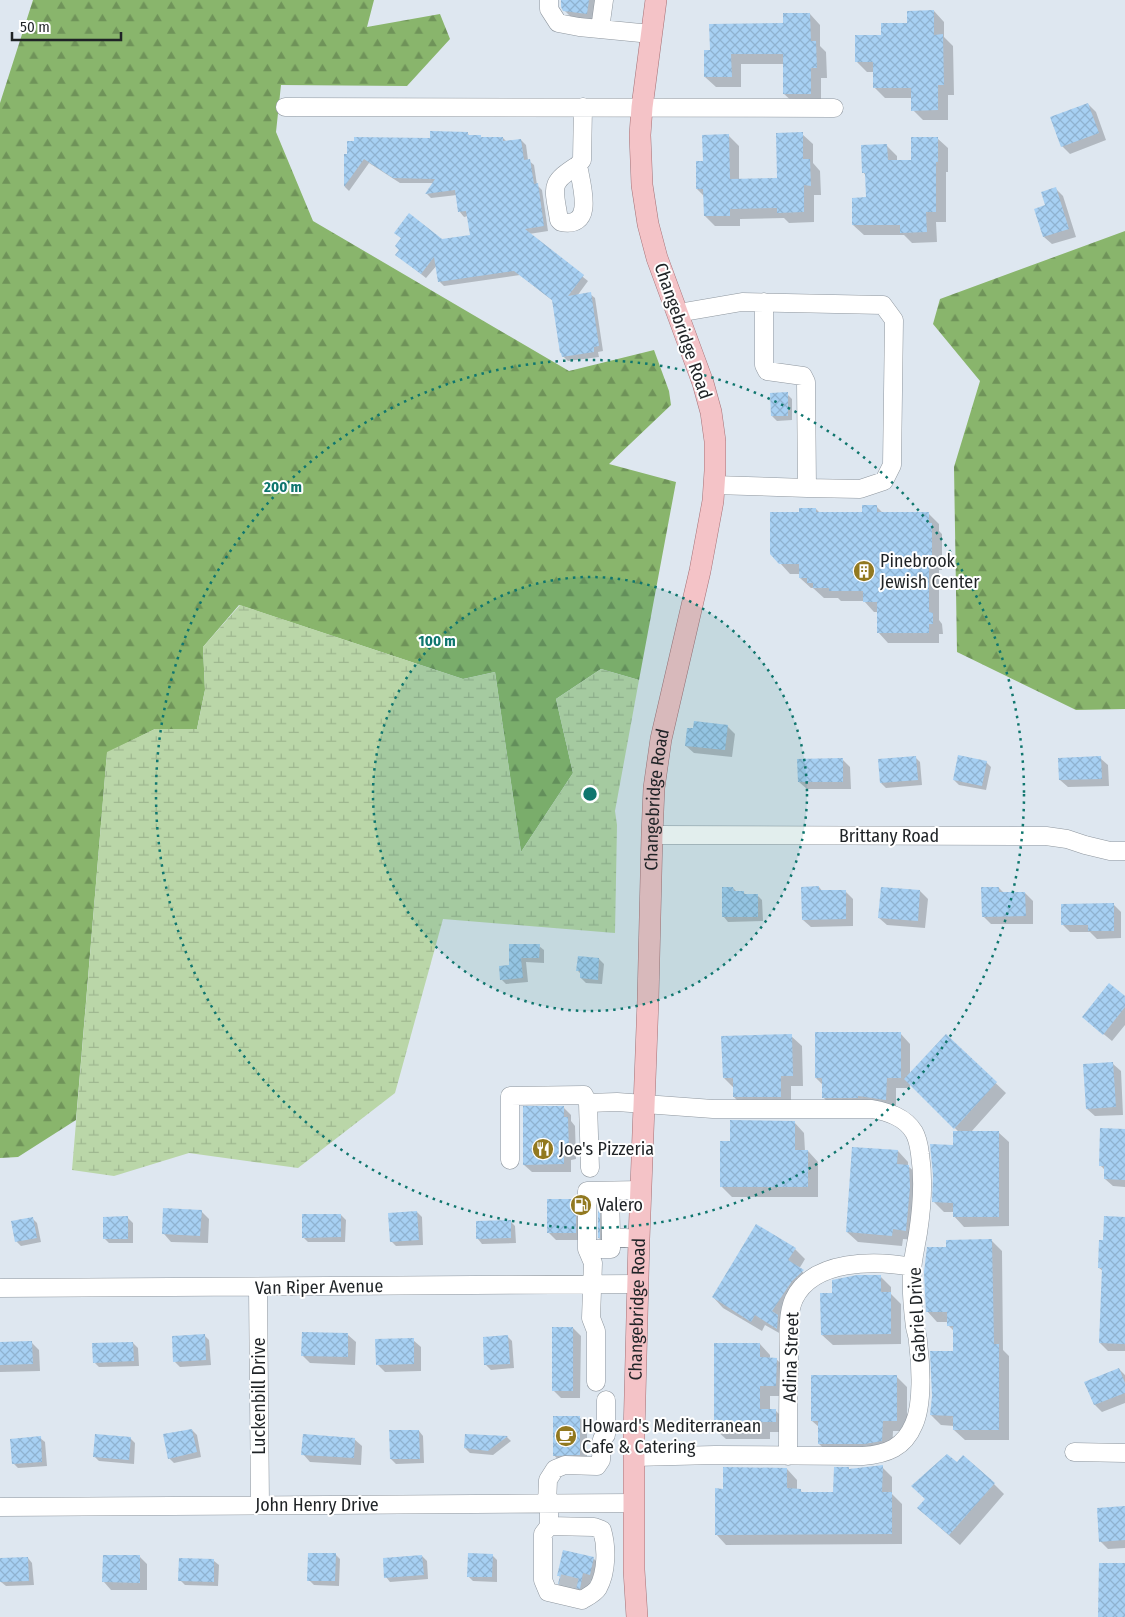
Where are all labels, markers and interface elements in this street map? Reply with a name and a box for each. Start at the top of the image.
scale bar [12,10,121,42]
text: 50 m [20,18,50,36]
street label: Changebridge Road [649,260,717,402]
text: 200 m [263,478,302,496]
place label: Pinebrook Jewish Center [880,550,980,593]
building icon: Pinebrook Jewish Center [852,559,876,583]
text: 100 m [418,632,456,650]
street label: Changebridge Road [640,726,674,871]
centre of rings [581,785,599,803]
street label: Brittany Road [839,825,939,847]
restaurant icon: Joe's Pizzeria [531,1137,555,1161]
place label: Joe's Pizzeria [559,1138,654,1160]
fuel station icon: Valero [569,1193,593,1217]
place label: Valero [597,1194,643,1216]
street label: Changebridge Road [624,1238,650,1381]
street label: Gabriel Drive [904,1267,930,1363]
street label: Van Riper Avenue [255,1275,383,1299]
street label: Adina Street [778,1311,804,1403]
street label: Luckenbill Drive [248,1337,270,1455]
place label: Howard's Mediterranean Cafe & Catering [582,1415,761,1458]
cafe icon: Howard's Mediterranean Cafe & Catering [554,1424,578,1448]
street label: John Henry Drive [255,1494,379,1516]

